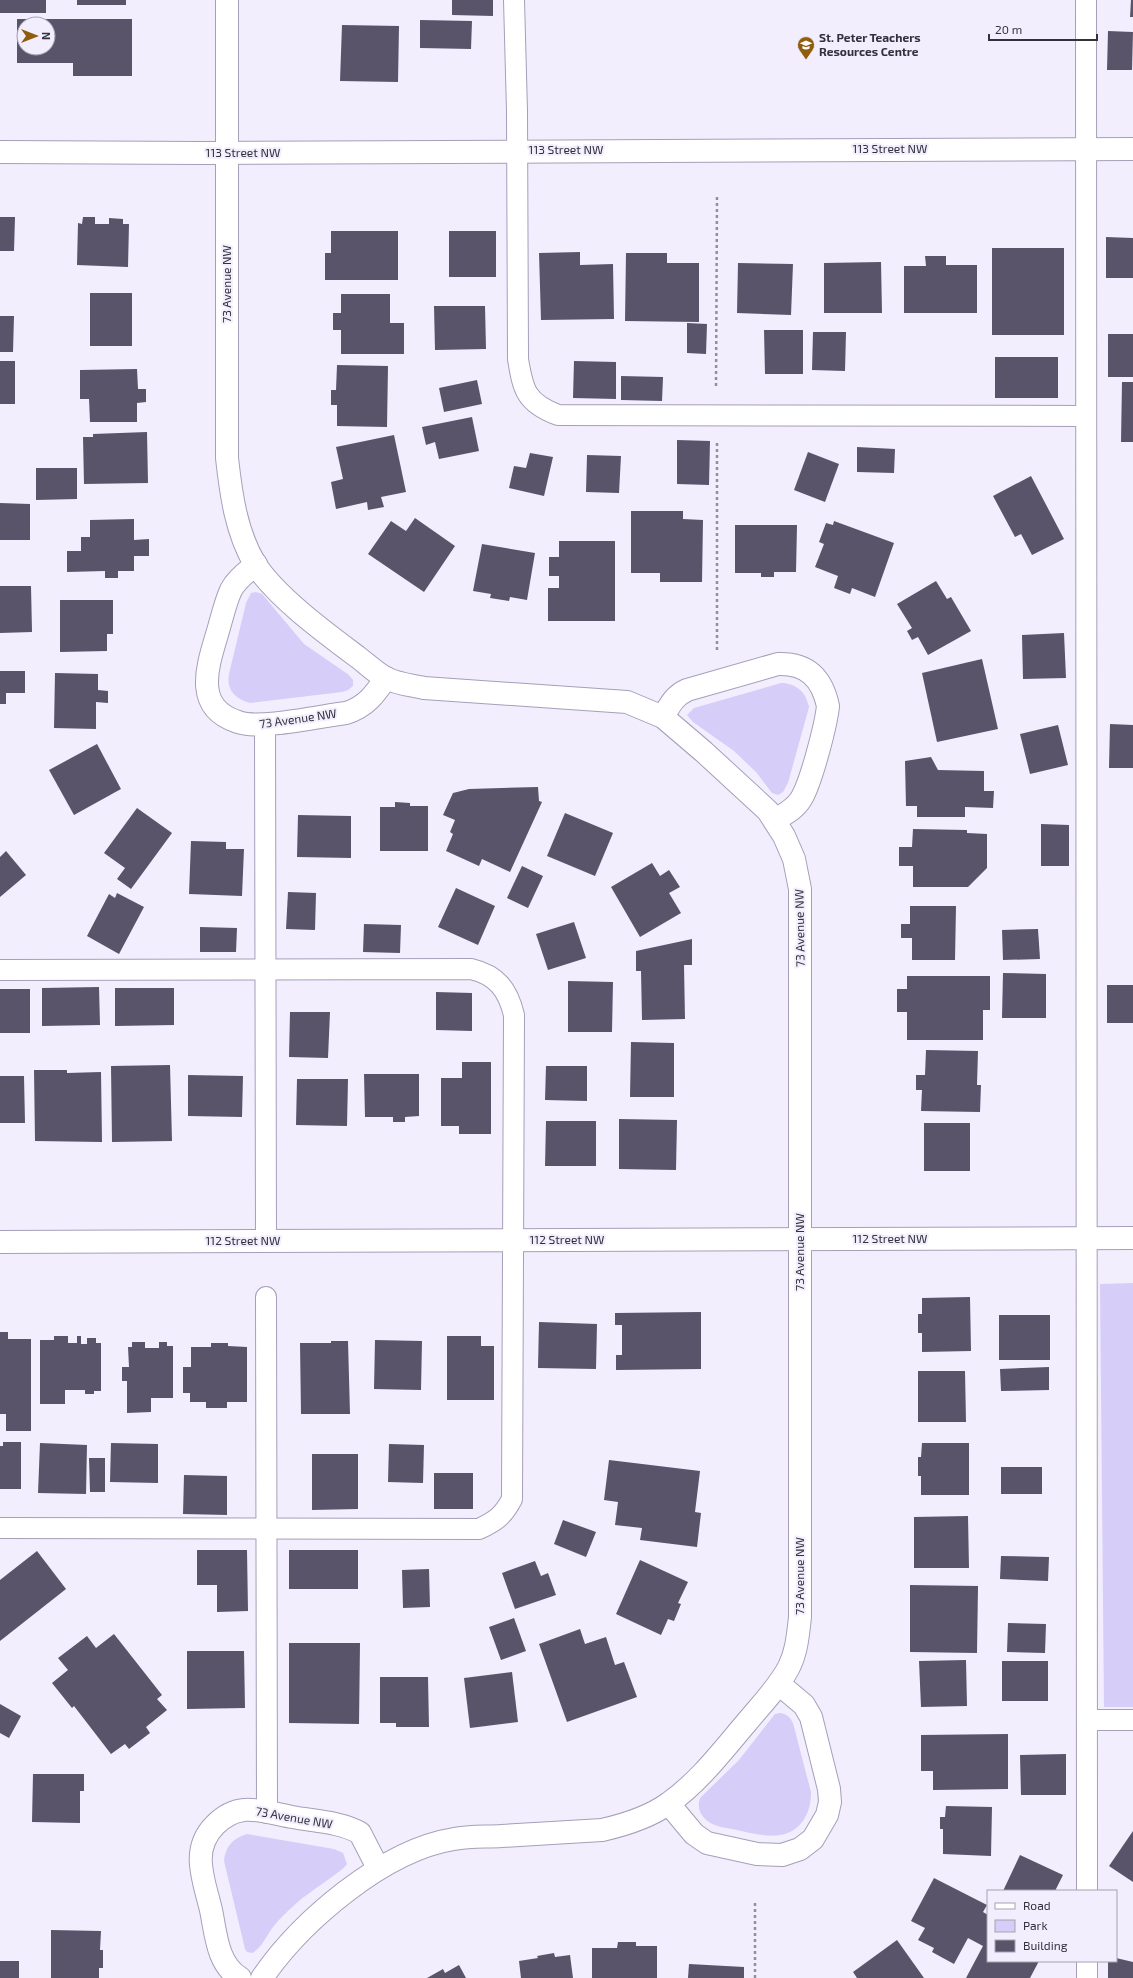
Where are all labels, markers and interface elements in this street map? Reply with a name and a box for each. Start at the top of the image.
north arrow [16,16,56,56]
scale bar [989,16,1097,42]
text: 20 m [995,22,1022,36]
place label: St. Peter Teachers Resources Centre [819,30,921,58]
text: N [40,32,53,40]
school or university icon: St. Peter Teachers Resources Centre [796,35,816,60]
street label: 113 Street NW [853,141,927,155]
street label: 113 Street NW [529,142,603,156]
street label: 113 Street NW [206,145,280,159]
street label: 73 Avenue NW [219,245,233,323]
street label: 73 Avenue NW [258,706,337,730]
street label: 73 Avenue NW [791,889,807,967]
street label: 73 Avenue NW [792,1213,806,1291]
street label: 112 Street NW [853,1231,927,1245]
street label: 112 Street NW [530,1232,604,1246]
street label: 112 Street NW [206,1233,280,1247]
street label: 73 Avenue NW [792,1537,806,1615]
street label: 73 Avenue NW [255,1803,334,1831]
legend [987,1890,1117,1962]
text: Road [1023,1898,1051,1912]
text: Park [1023,1918,1048,1932]
text: Building [1023,1938,1068,1952]

